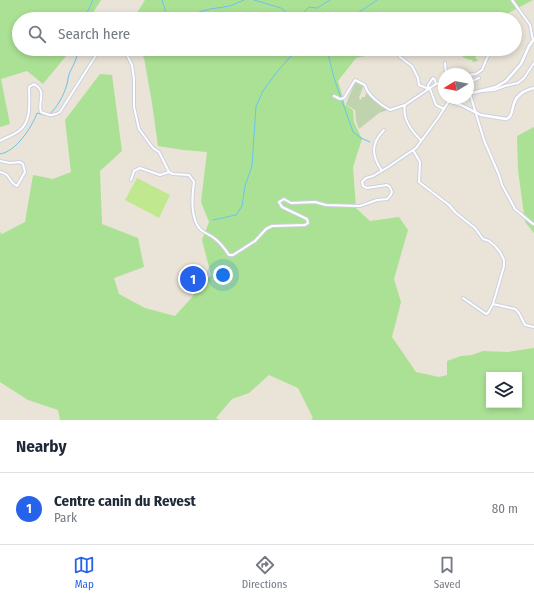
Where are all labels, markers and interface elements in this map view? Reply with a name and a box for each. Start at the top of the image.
search box [12,12,522,56]
icon: search [26,23,48,45]
text: Search here [58,25,130,43]
north arrow [438,68,474,104]
pin: 1 [180,264,206,294]
your location [213,265,233,285]
map controls [486,372,522,408]
button: layers [486,372,522,408]
text: Nearby [16,436,67,457]
text: Centre canin du Revest [54,492,196,510]
text: 1 [26,501,32,516]
text: 80 m [492,501,518,516]
text: Park [54,510,77,525]
tab: Map [73,554,95,591]
tab: Directions [242,554,287,591]
tab: Saved [434,554,461,591]

